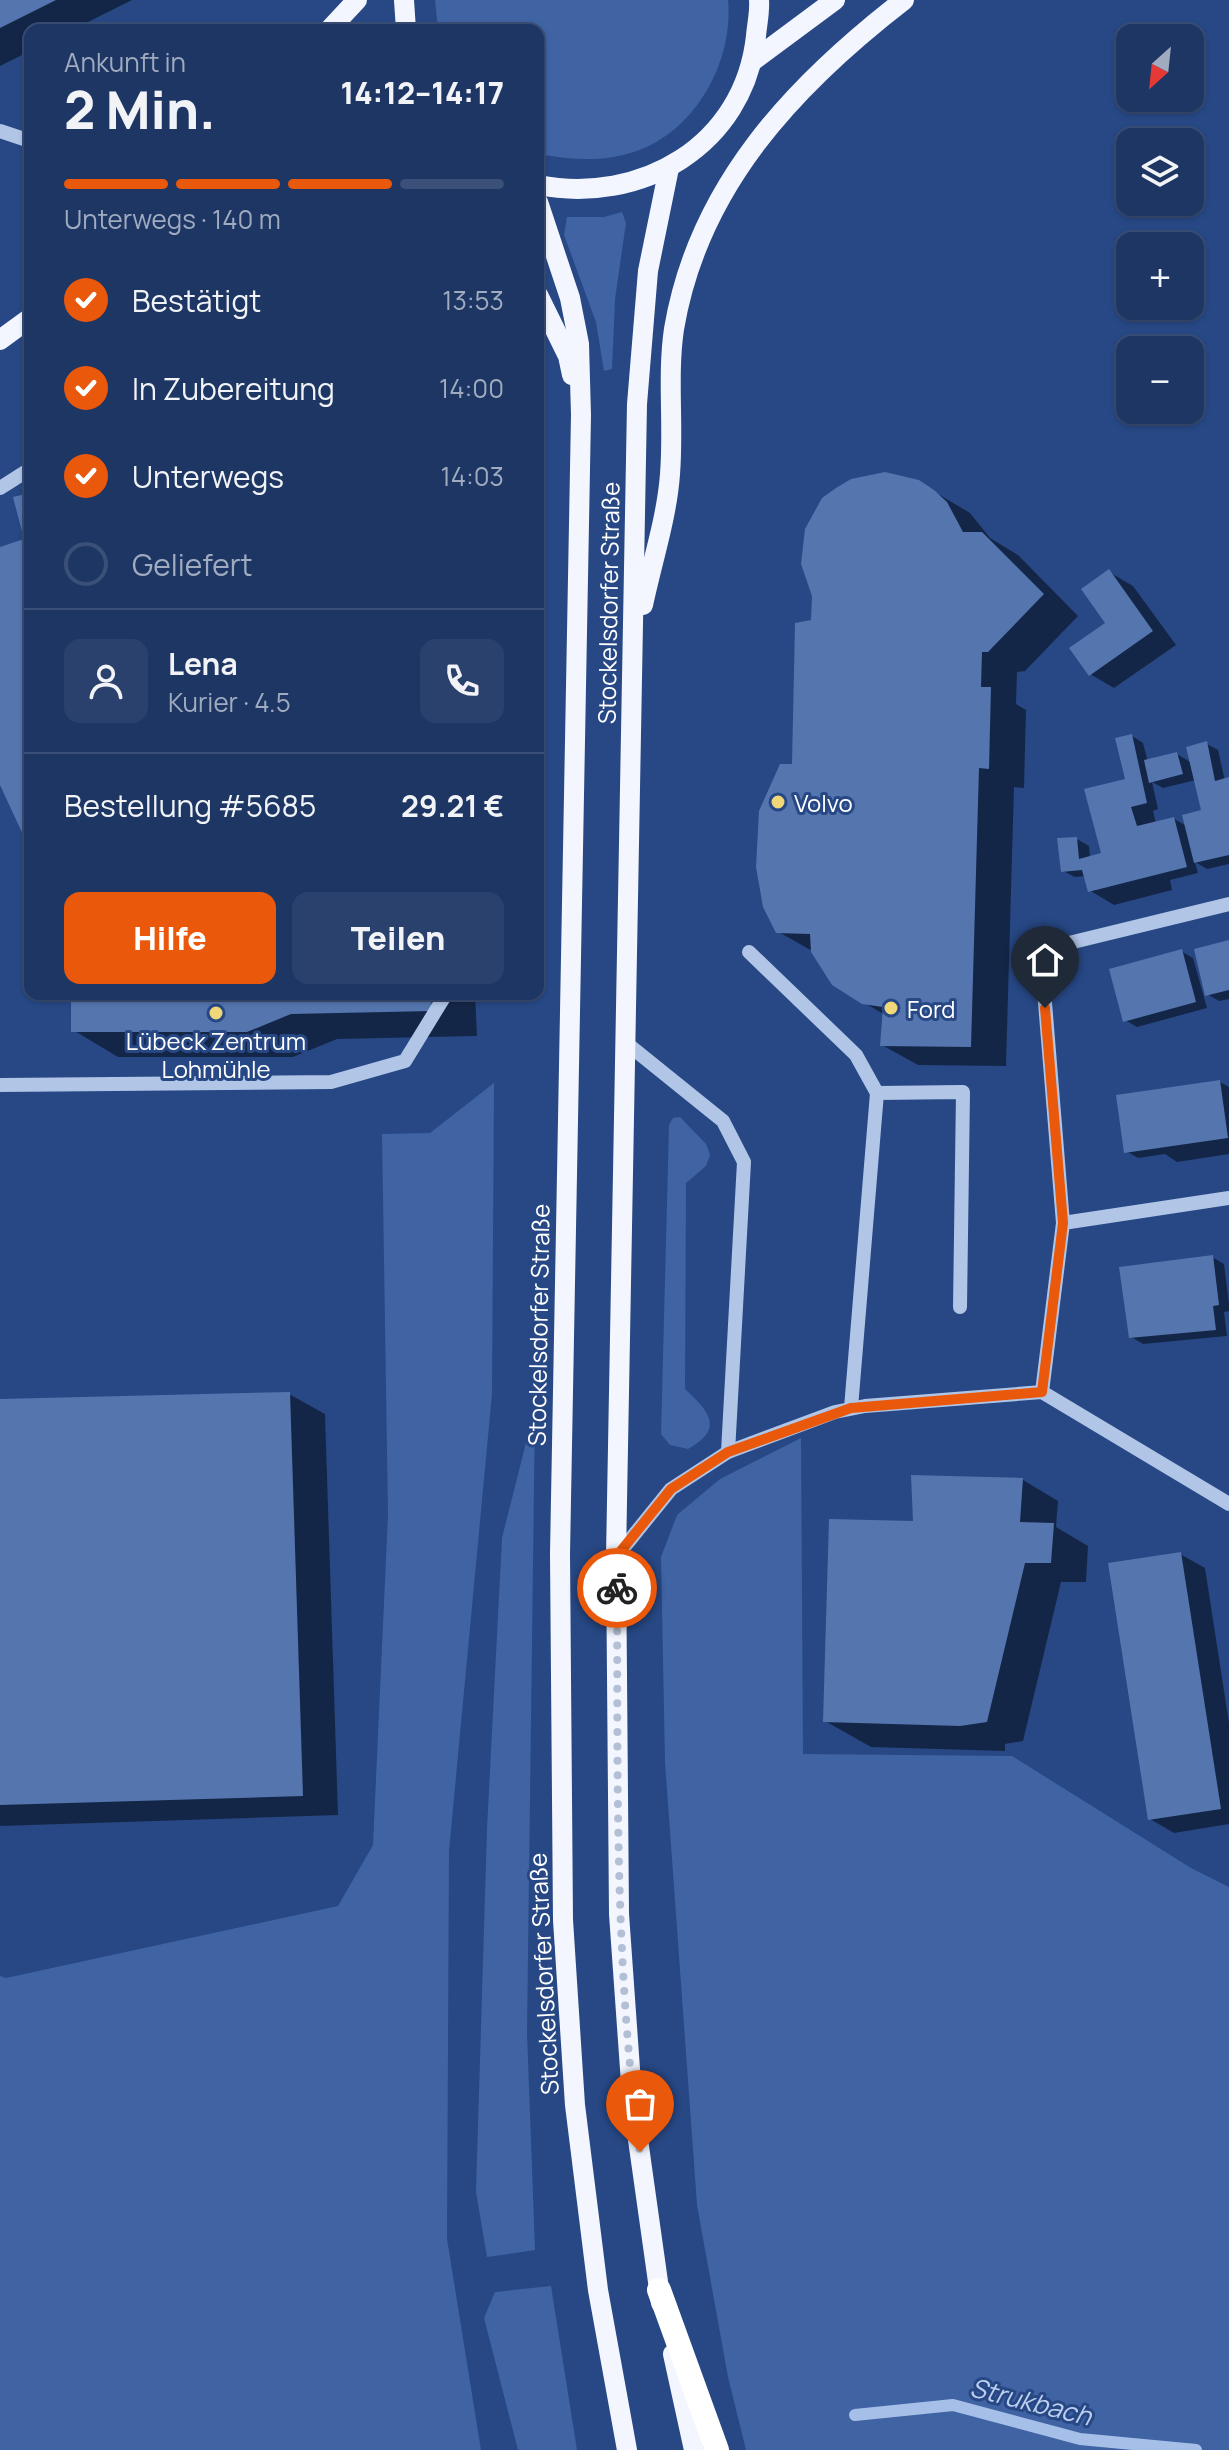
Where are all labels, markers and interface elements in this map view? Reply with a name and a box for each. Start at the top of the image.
north arrow [1116,24,1204,112]
map controls [1116,24,1204,424]
text: Ankunft in [64,44,186,80]
text: 14:12–14:17 [341,72,504,113]
text: 2 Min. [64,74,216,145]
button: layers [1116,128,1204,216]
text: Unterwegs · 140 m [64,201,281,237]
button: + [1116,232,1204,320]
icon: check [64,278,108,322]
text: Bestätigt [132,280,261,321]
text: 13:53 [442,282,504,318]
button: − [1116,336,1204,424]
icon: check [64,366,108,410]
text: In Zubereitung [132,368,335,409]
text: 14:00 [439,370,504,406]
icon: check [64,454,108,498]
text: Unterwegs [132,456,284,497]
text: 14:03 [441,458,504,494]
street label: Stockelsdorfer Straße [589,482,627,724]
text: Geliefert [132,544,253,585]
button: person [64,639,148,723]
button: phone [420,639,504,723]
text: Lena [168,643,238,684]
text: Kurier · 4.5 [168,684,291,720]
text: Bestellung #5685 [64,785,316,826]
text: 29.21 € [401,785,504,826]
place label: Volvo [794,786,853,819]
marker: Volvo [769,793,787,811]
button: Hilfe [64,892,276,984]
button: Teilen [292,892,504,984]
pin [1011,926,1079,1008]
icon: home [1023,938,1067,982]
place label: Ford [907,992,956,1025]
marker: Ford [882,999,900,1017]
marker: Lübeck Zentrum Lohmühle [207,1004,225,1022]
place label: Lübeck Zentrum Lohmühle [126,1024,306,1085]
street label: Stockelsdorfer Straße [519,1204,557,1446]
courier [577,1548,657,1628]
icon: bike [595,1566,639,1610]
street label: Stockelsdorfer Straße [520,1852,566,2096]
pin [606,2070,674,2152]
icon: bag [618,2082,662,2126]
water label: Strukbach [967,2369,1097,2434]

